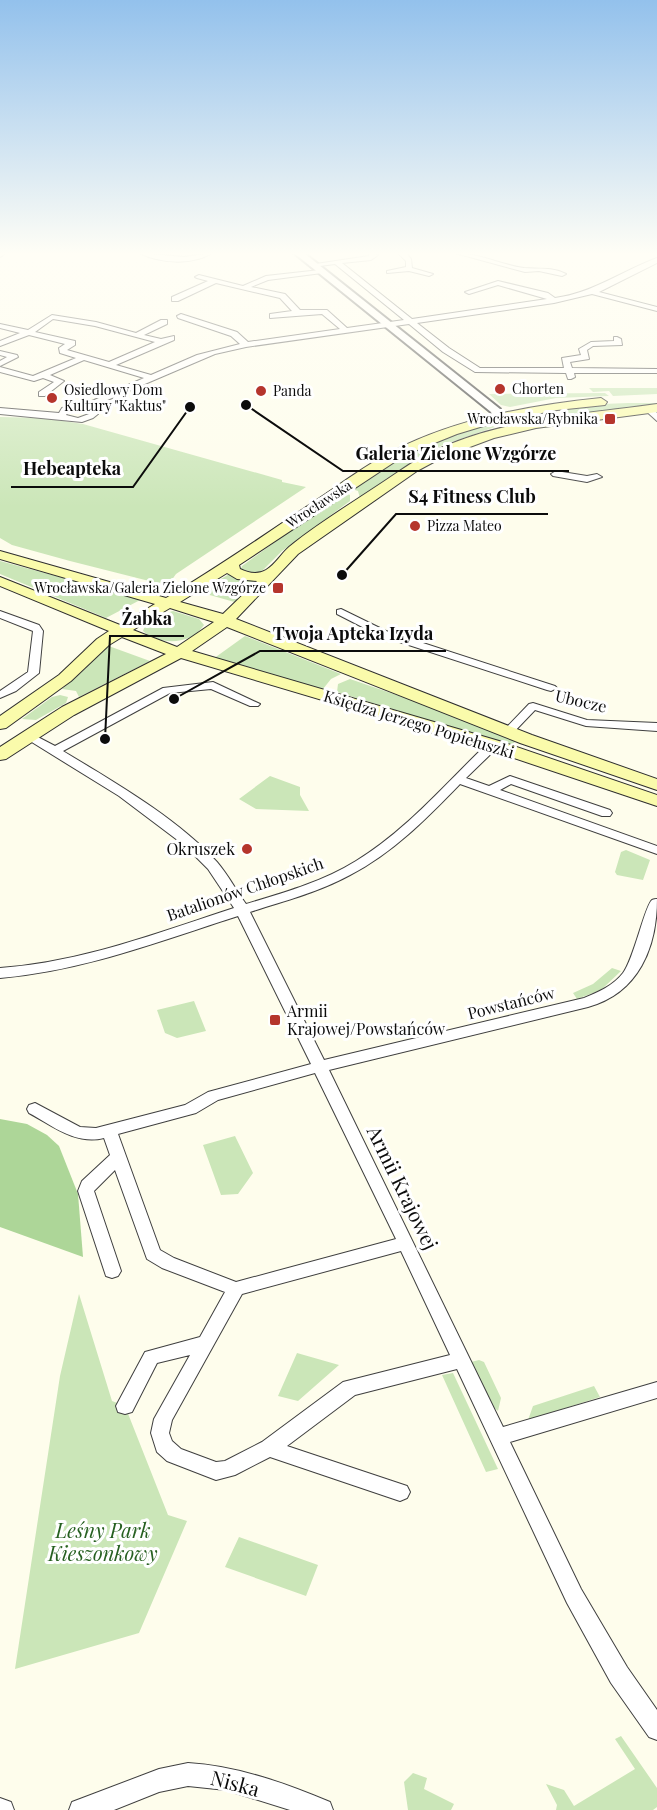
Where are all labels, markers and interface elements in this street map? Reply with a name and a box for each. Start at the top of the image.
place label: Chorten [512,379,565,398]
place label: Osiedlowy Dom Kultury "Kaktus" [64,380,166,415]
place label: Panda [273,381,312,400]
marker: Chorten [493,382,507,396]
marker: Panda [254,384,268,398]
marker: Osiedlowy Dom Kultury "Kaktus" [45,391,59,405]
place label: Wrocławska/Rybnika [466,409,598,428]
marker: Wrocławska/Rybnika [603,412,617,426]
callout: Galeria Zielone Wzgórze [343,435,569,471]
text: Galeria Zielone Wzgórze [356,441,556,465]
callout: Hebeapteka [11,451,133,487]
text: Hebeapteka [23,456,122,480]
street label: Wrocławska [281,475,355,532]
callout: S4 Fitness Club [396,478,548,514]
text: S4 Fitness Club [408,484,536,508]
place label: Pizza Mateo [427,516,502,535]
marker: Pizza Mateo [408,519,422,533]
place label: Wrocławska/Galeria Zielone Wzgórze [33,578,266,597]
marker: Wrocławska/Galeria Zielone Wzgórze [271,581,285,595]
callout: Żabka [110,600,184,636]
text: Żabka [122,606,173,630]
callout: Twoja Apteka Izyda [260,615,446,651]
text: Twoja Apteka Izyda [273,621,434,645]
street label: Ubocze [553,684,609,717]
street label: Księdza Jerzego Popiełuszki [321,685,517,763]
place label: Okruszek [166,838,235,859]
marker: Okruszek [240,842,254,856]
street label: Batalionów Chłopskich [164,852,327,925]
street label: Powstańców [465,981,557,1023]
place label: Armii Krajowej/Powstańców [286,1000,446,1039]
marker: Armii Krajowej/Powstańców [268,1013,282,1027]
street label: Armii Krajowej [361,1120,445,1254]
park label: Leśny Park Kieszonkowy [47,1516,158,1566]
street label: Niska [208,1763,263,1802]

